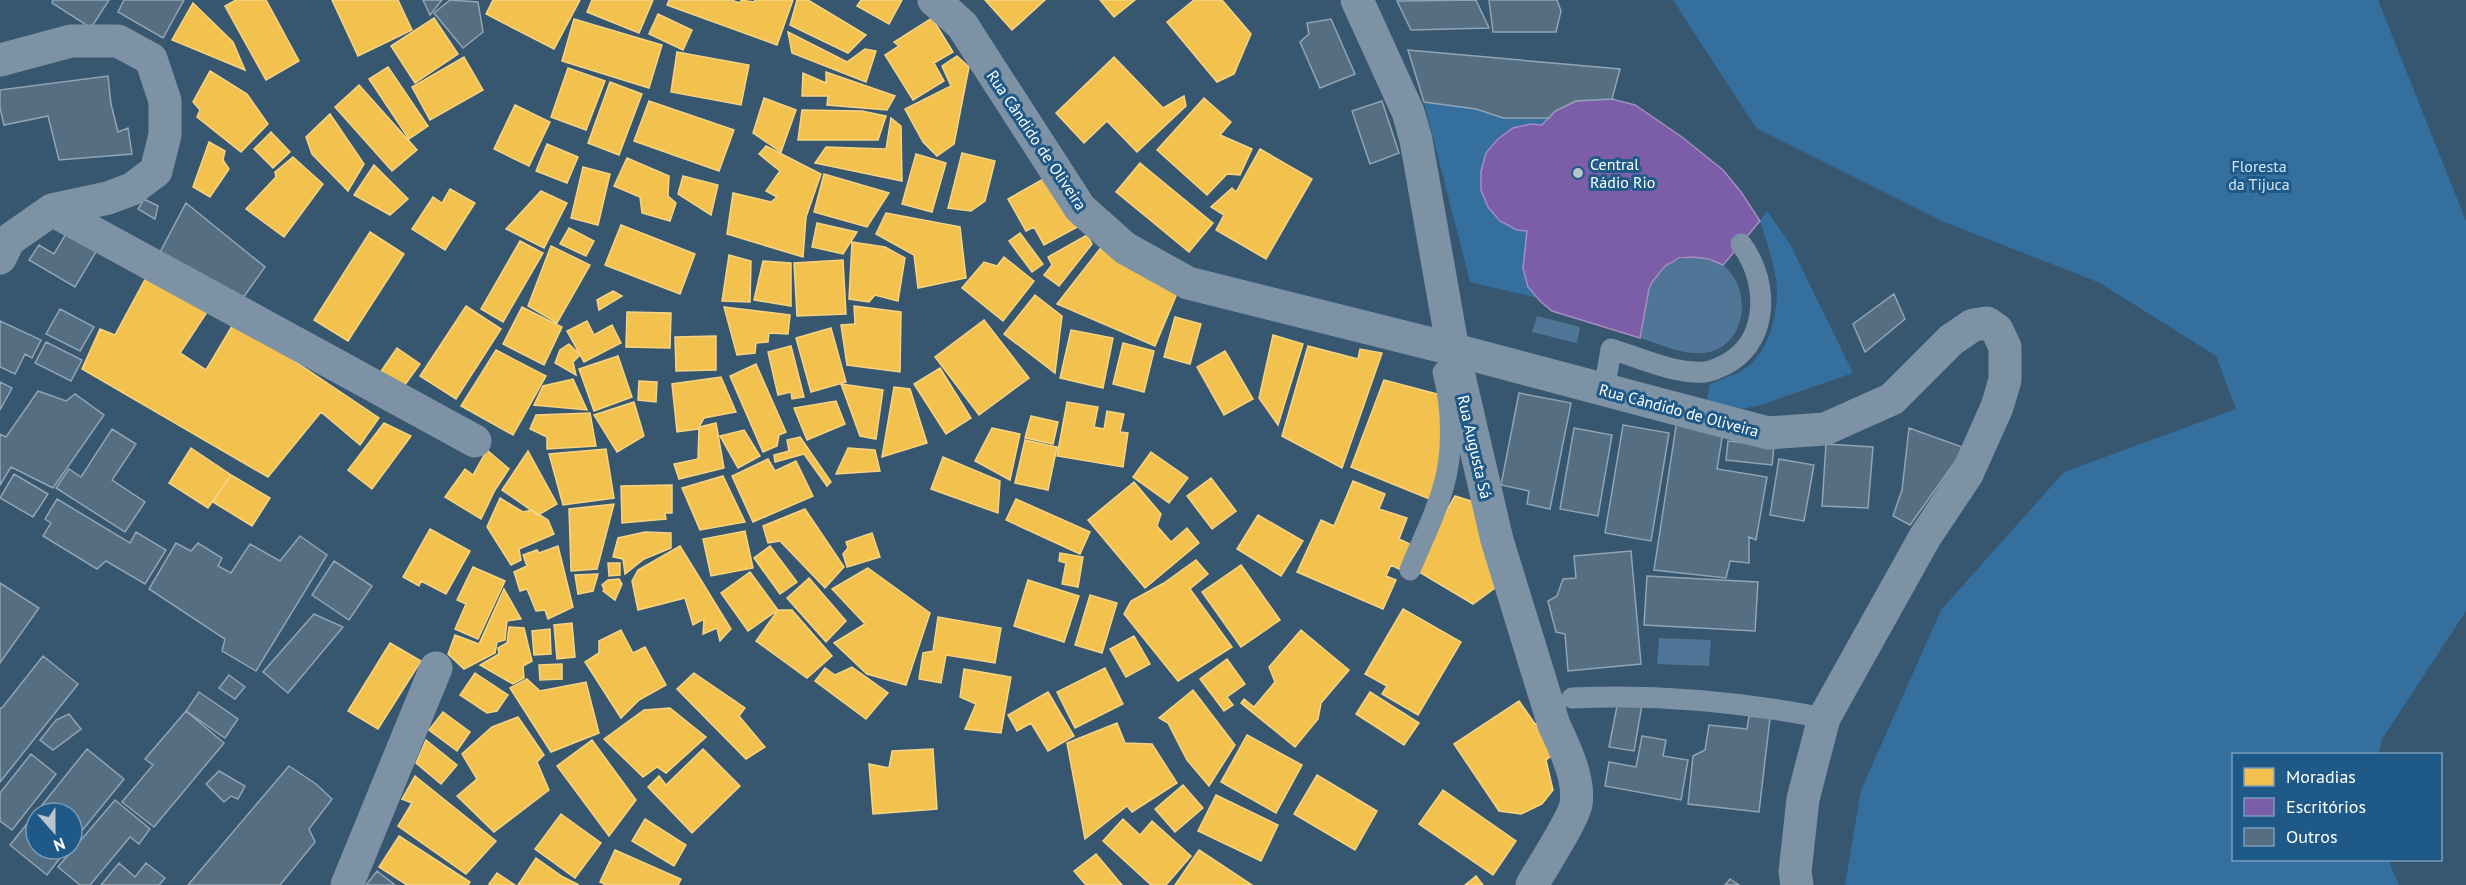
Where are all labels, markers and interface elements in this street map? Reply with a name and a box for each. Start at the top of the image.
street label: Rua Cândido de Oliveira [983,66,1091,214]
place label: Central Rádio Rio [1590,154,1655,192]
park label: Floresta da Tijuca [2228,156,2290,194]
marker: Central Rádio Rio [1571,166,1585,180]
street label: Rua Cândido de Oliveira [1597,379,1761,441]
street label: Rua Augusta Sá [1453,393,1497,501]
legend [2232,753,2442,861]
text: Moradias [2286,765,2356,788]
text: Escritórios [2286,795,2366,818]
north arrow [24,801,84,861]
text: Outros [2286,825,2337,848]
text: N [51,834,68,856]

